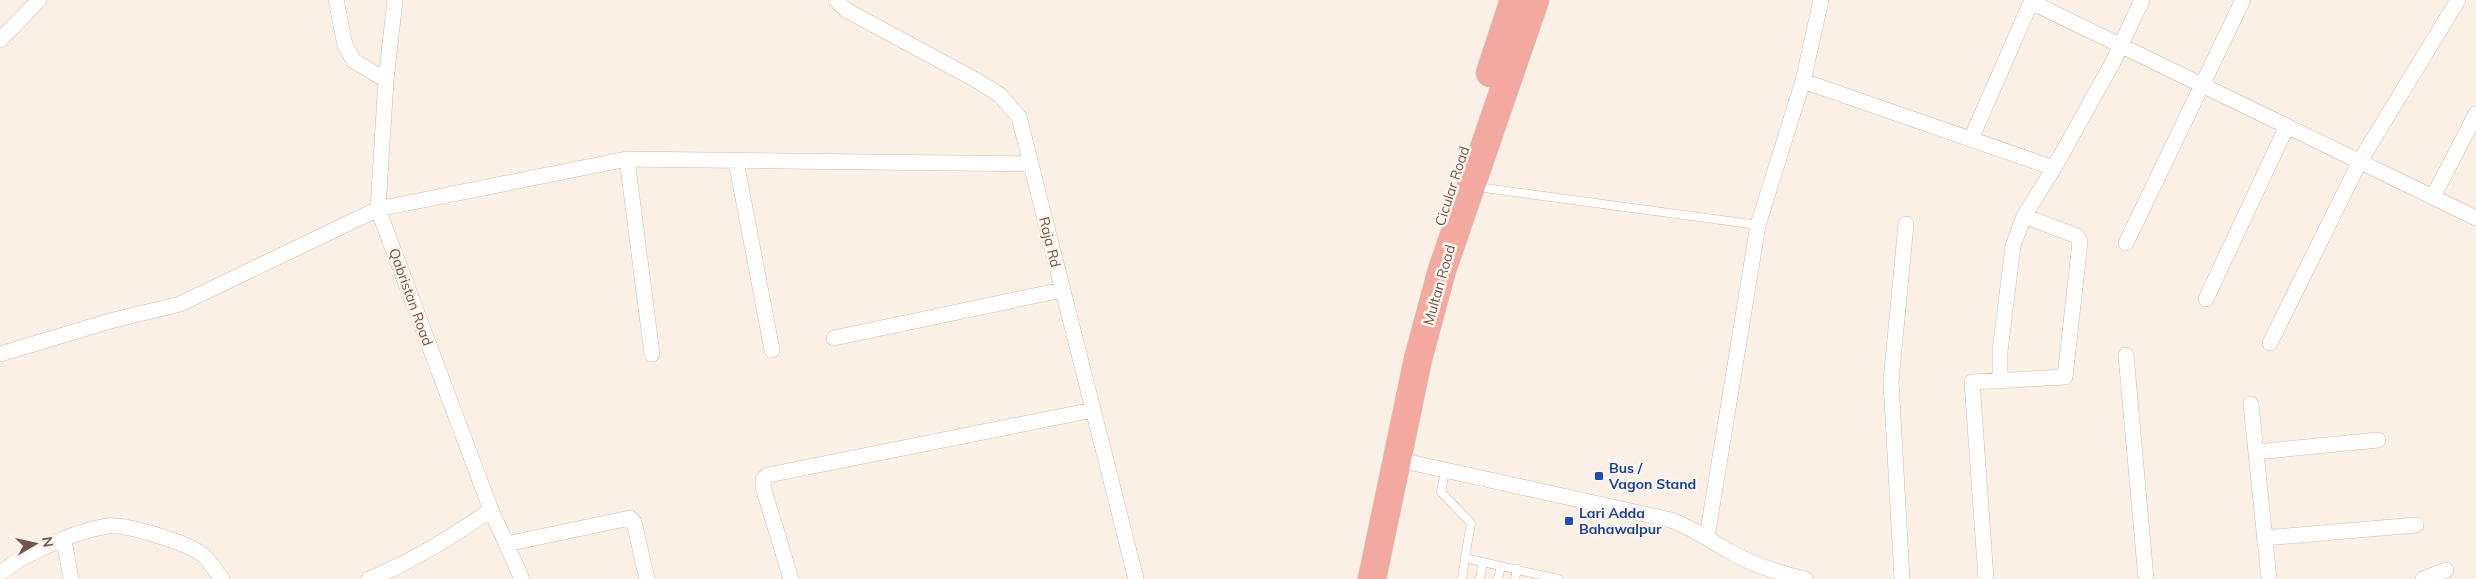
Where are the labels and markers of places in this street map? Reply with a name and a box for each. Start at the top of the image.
place label: Bus / Vagon Stand [1608,459,1696,493]
marker: Bus / Vagon Stand [1593,470,1605,482]
place label: Lari Adda Bahawalpur [1579,504,1662,538]
marker: Lari Adda Bahawalpur [1563,515,1575,527]

